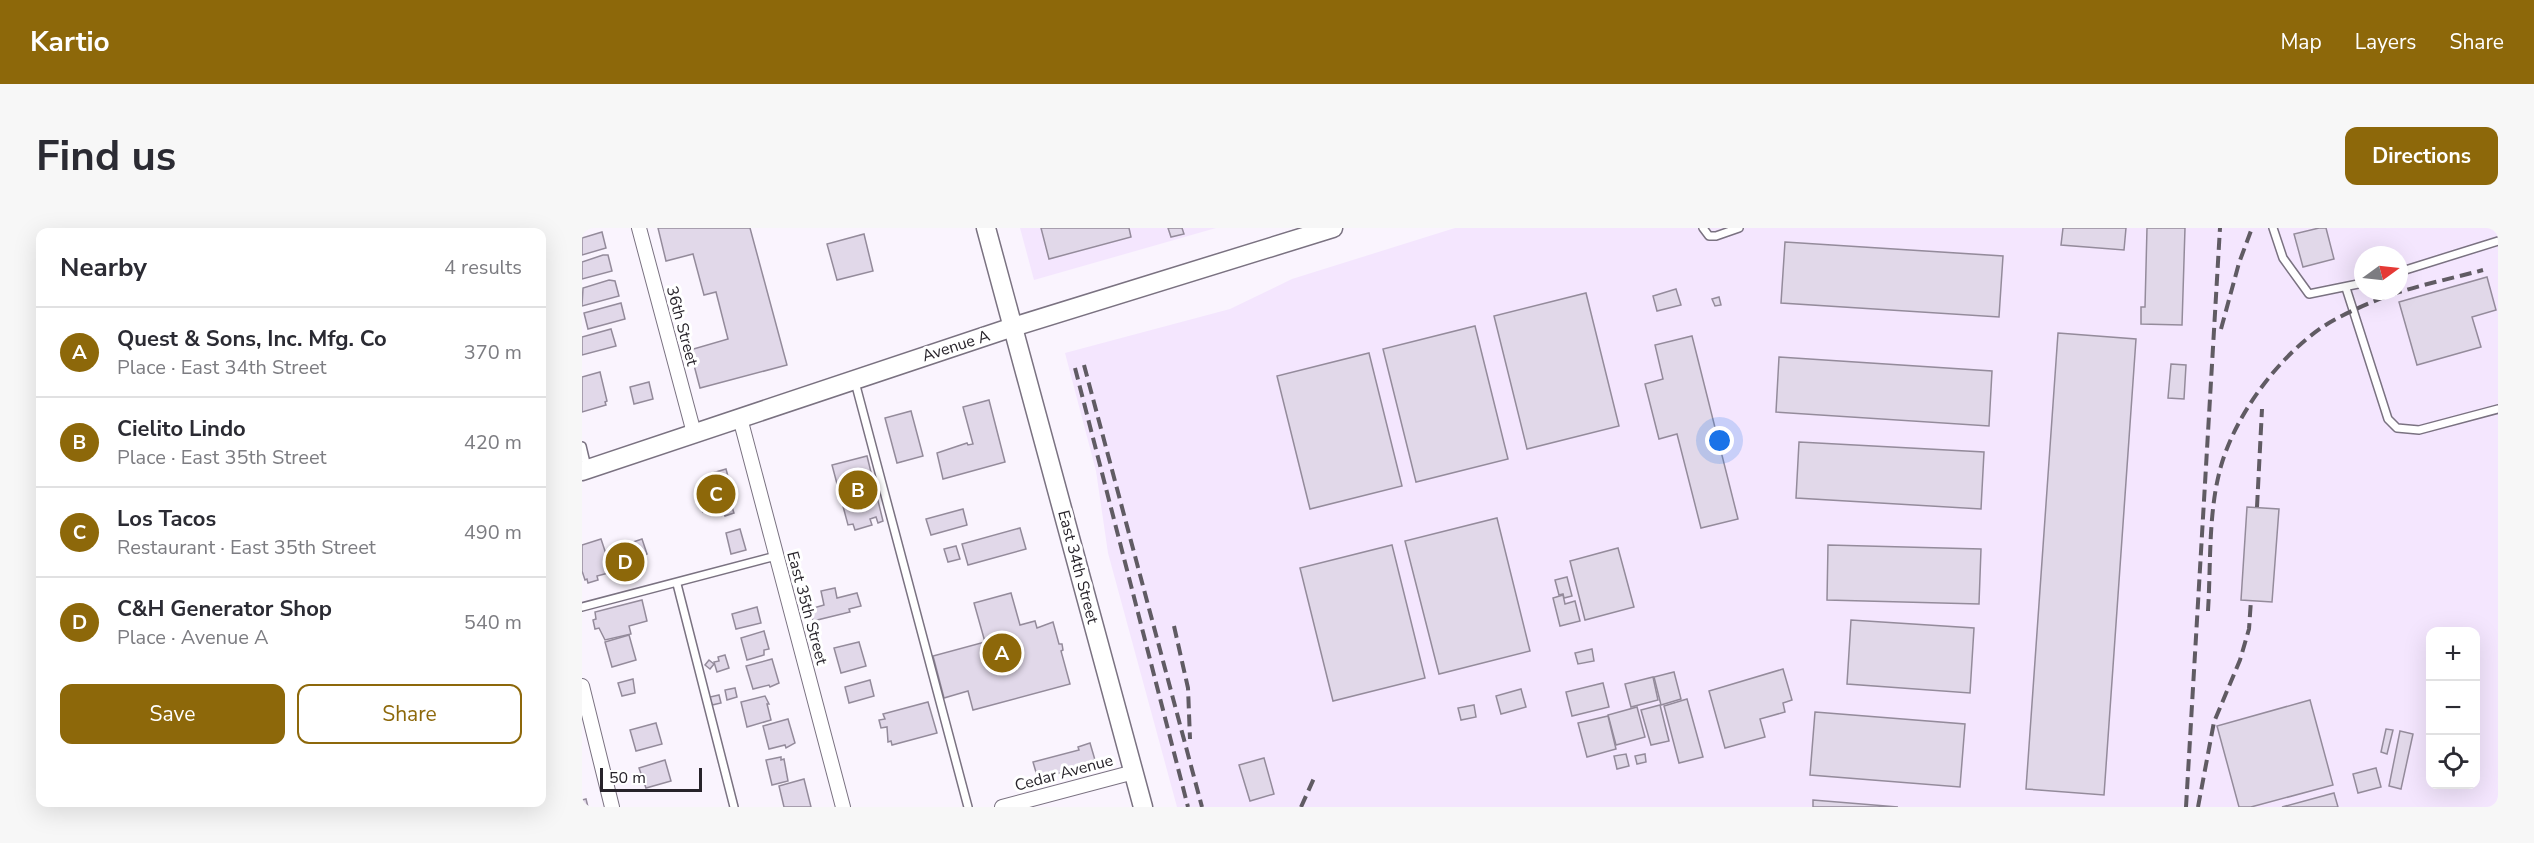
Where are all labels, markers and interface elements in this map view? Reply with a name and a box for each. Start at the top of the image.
text: Kartio [30,23,110,61]
text: Map [2280,28,2322,56]
text: Layers [2355,28,2416,56]
text: Share [2449,28,2504,56]
button: Directions [2345,127,2498,185]
text: Find us [36,128,176,185]
north arrow [2354,246,2408,300]
text: Nearby [60,250,147,285]
text: 4 results [444,254,522,281]
street label: 36th Street [661,284,703,369]
text: Quest & Sons, Inc. Mfg. Co [117,324,387,354]
street label: Avenue A [919,325,993,367]
text: A [72,339,87,366]
text: 370 m [464,339,522,366]
text: Place · East 34th Street [117,354,327,381]
text: Cielito Lindo [117,414,246,444]
your location [1705,426,1734,455]
text: B [73,429,86,456]
text: 420 m [464,429,522,456]
text: Place · East 35th Street [117,444,327,471]
pin: B [838,468,878,512]
pin: C [696,472,736,516]
text: Los Tacos [117,504,216,534]
street label: East 34th Street [1052,508,1104,627]
text: C [73,519,86,546]
text: 490 m [464,519,522,546]
text: Restaurant · East 35th Street [117,534,376,561]
pin: D [606,540,645,584]
street label: East 35th Street [781,549,833,668]
text: C&H Generator Shop [117,594,332,624]
text: D [72,609,87,636]
text: 540 m [464,609,522,636]
text: Place · Avenue A [117,624,269,651]
map controls [2426,627,2480,789]
button: + [2426,627,2480,681]
pin: A [982,630,1022,676]
button: − [2426,681,2480,735]
button: Save [60,684,285,744]
button: Share [297,684,522,744]
button: locate [2426,735,2480,789]
street label: Cedar Avenue [1012,749,1116,797]
scale bar [600,765,702,792]
text: 50 m [609,767,646,789]

